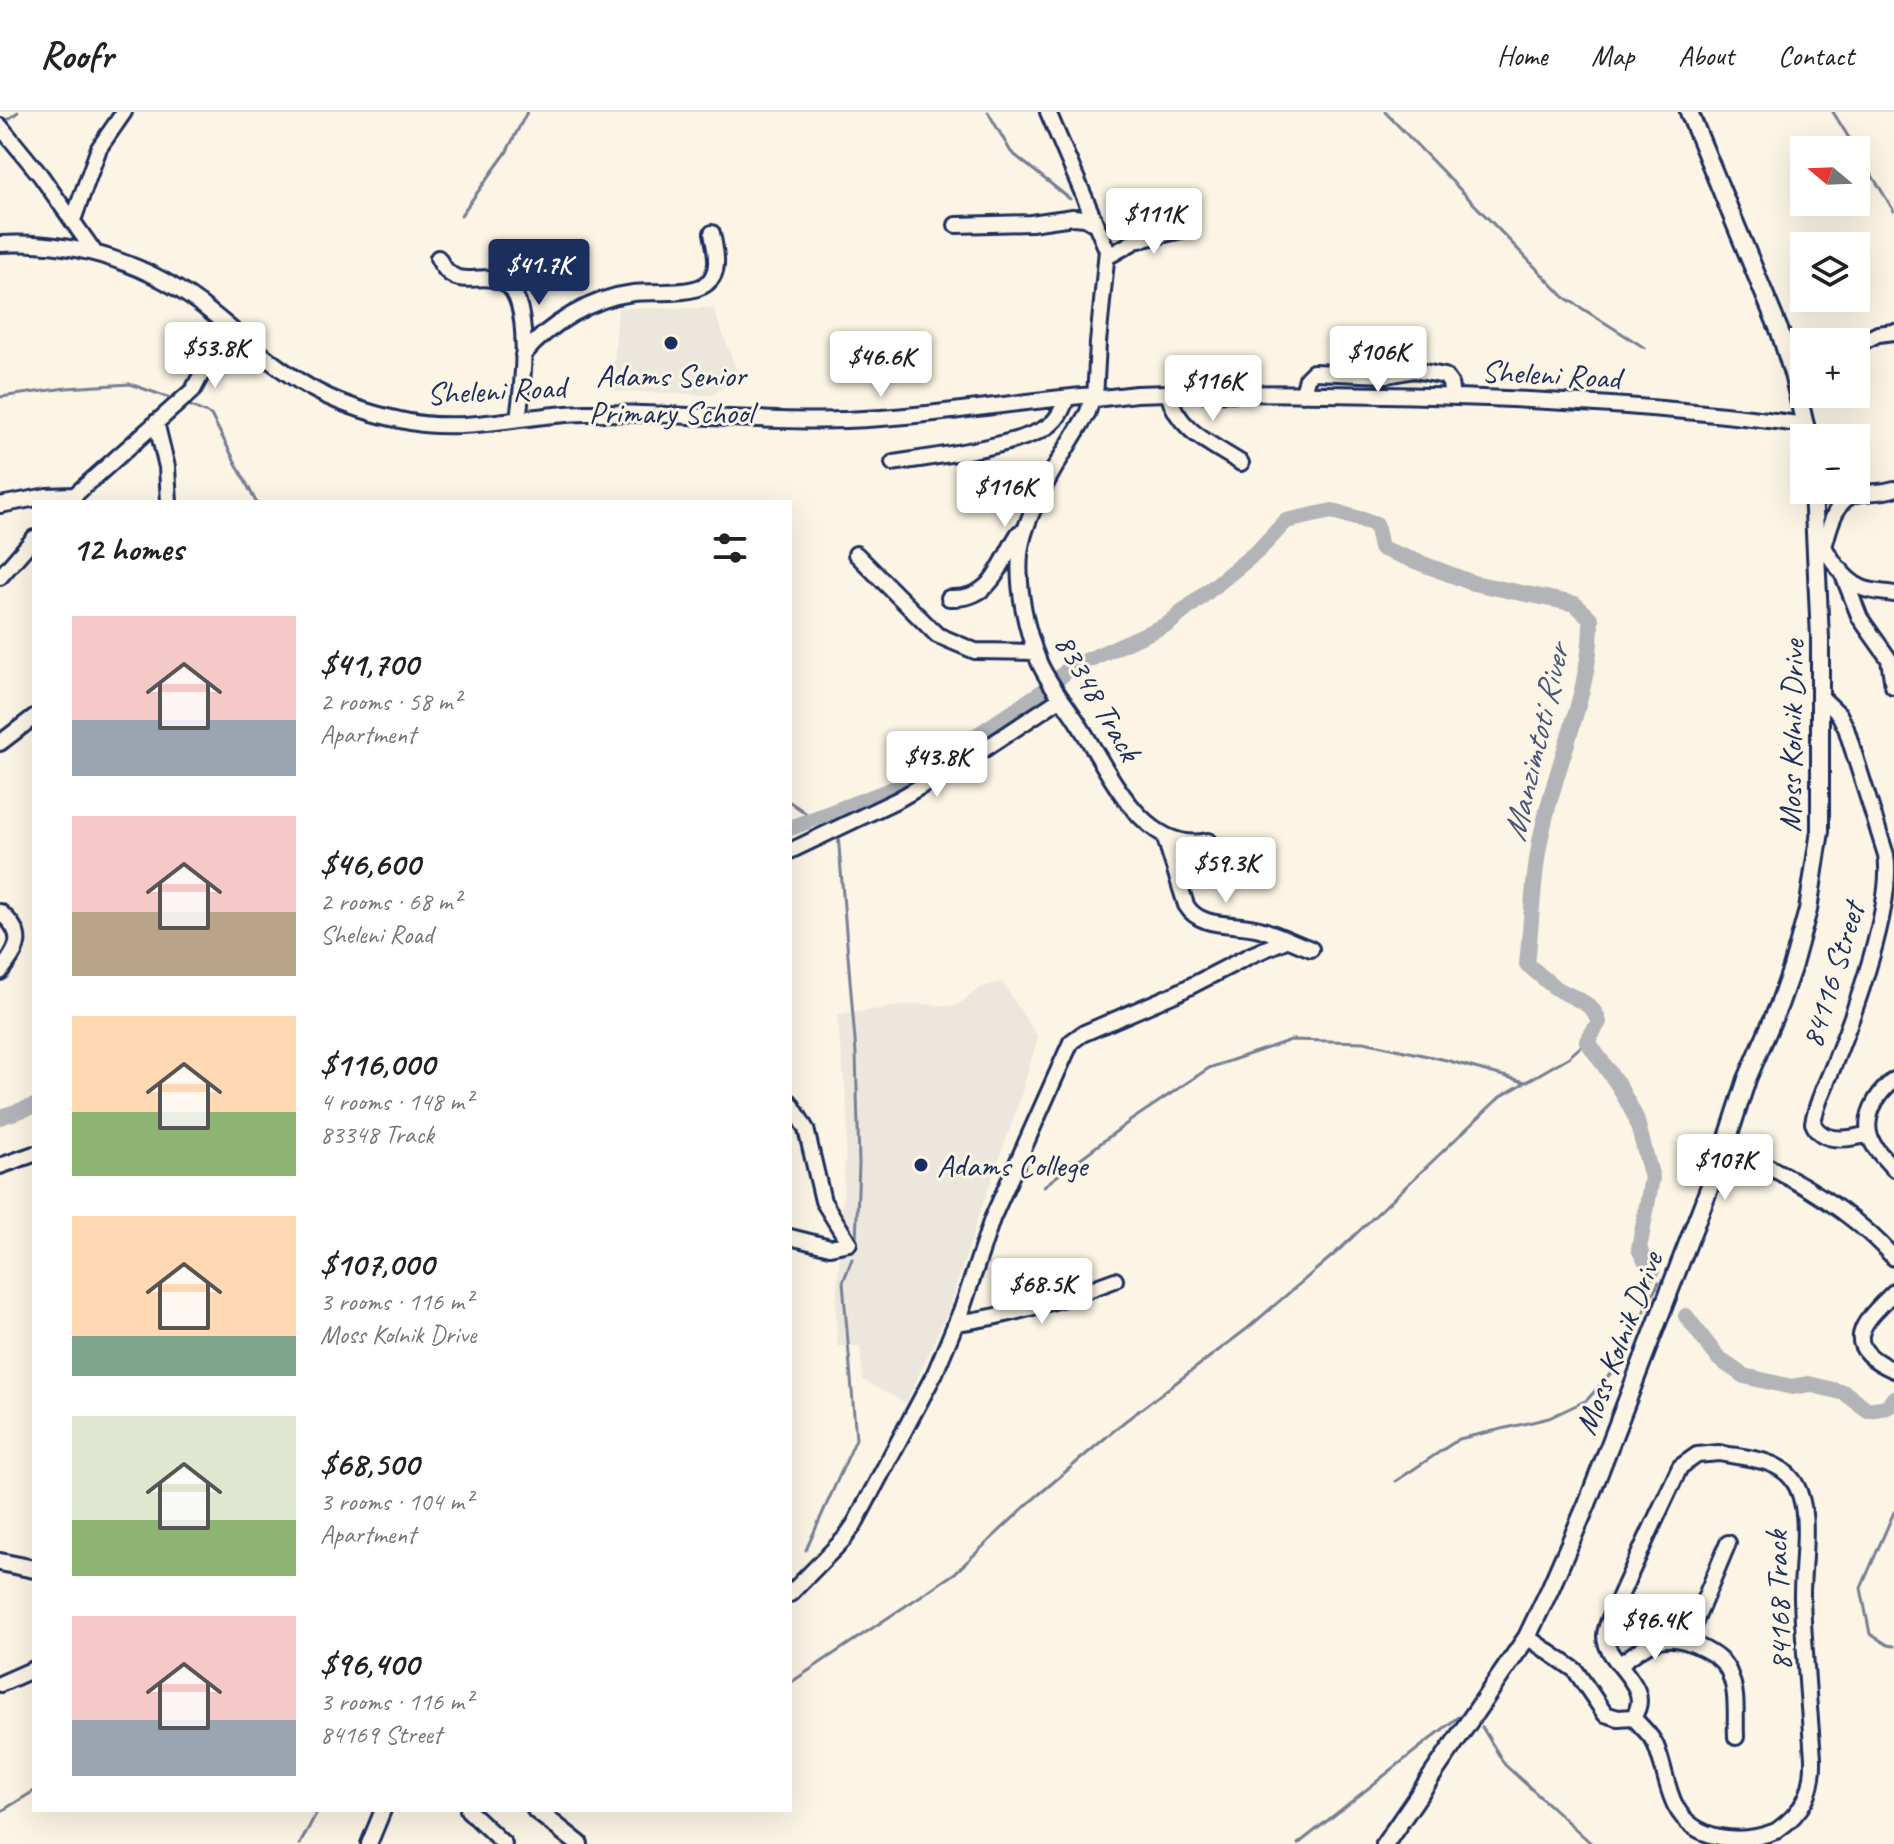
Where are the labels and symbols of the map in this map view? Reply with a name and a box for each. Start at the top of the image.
north arrow [1790,136,1870,216]
pin: $111K [1098,188,1210,256]
pin: $41.7K [474,239,604,307]
pin: $53.8K [150,322,280,390]
pin: $106K [1322,326,1434,394]
pin: $46.6K [816,331,946,399]
marker: Adams Senior Primary School [662,334,680,352]
street label: Sheleni Road [1481,350,1626,399]
place label: Adams Senior Primary School [589,355,759,433]
pin: $116K [1157,355,1269,423]
street label: Sheleni Road [426,366,571,415]
pin: $116K [949,461,1061,529]
street label: 83348 Track [1045,626,1152,770]
water label: Manzimtoti River [1492,636,1580,845]
street label: Moss Kolnik Drive [1769,637,1814,832]
pin: $43.8K [872,731,1002,799]
pin: $59.3K [1161,837,1291,905]
street label: 84116 Street [1791,893,1875,1053]
pin: $107K [1669,1134,1781,1202]
place label: Adams College [937,1145,1090,1186]
marker: Adams College [912,1156,930,1174]
street label: Moss Kolnik Drive [1565,1244,1673,1440]
pin: $68.5K [977,1258,1107,1326]
street label: 84168 Track [1755,1528,1801,1672]
pin: $96.4K [1590,1594,1720,1662]

